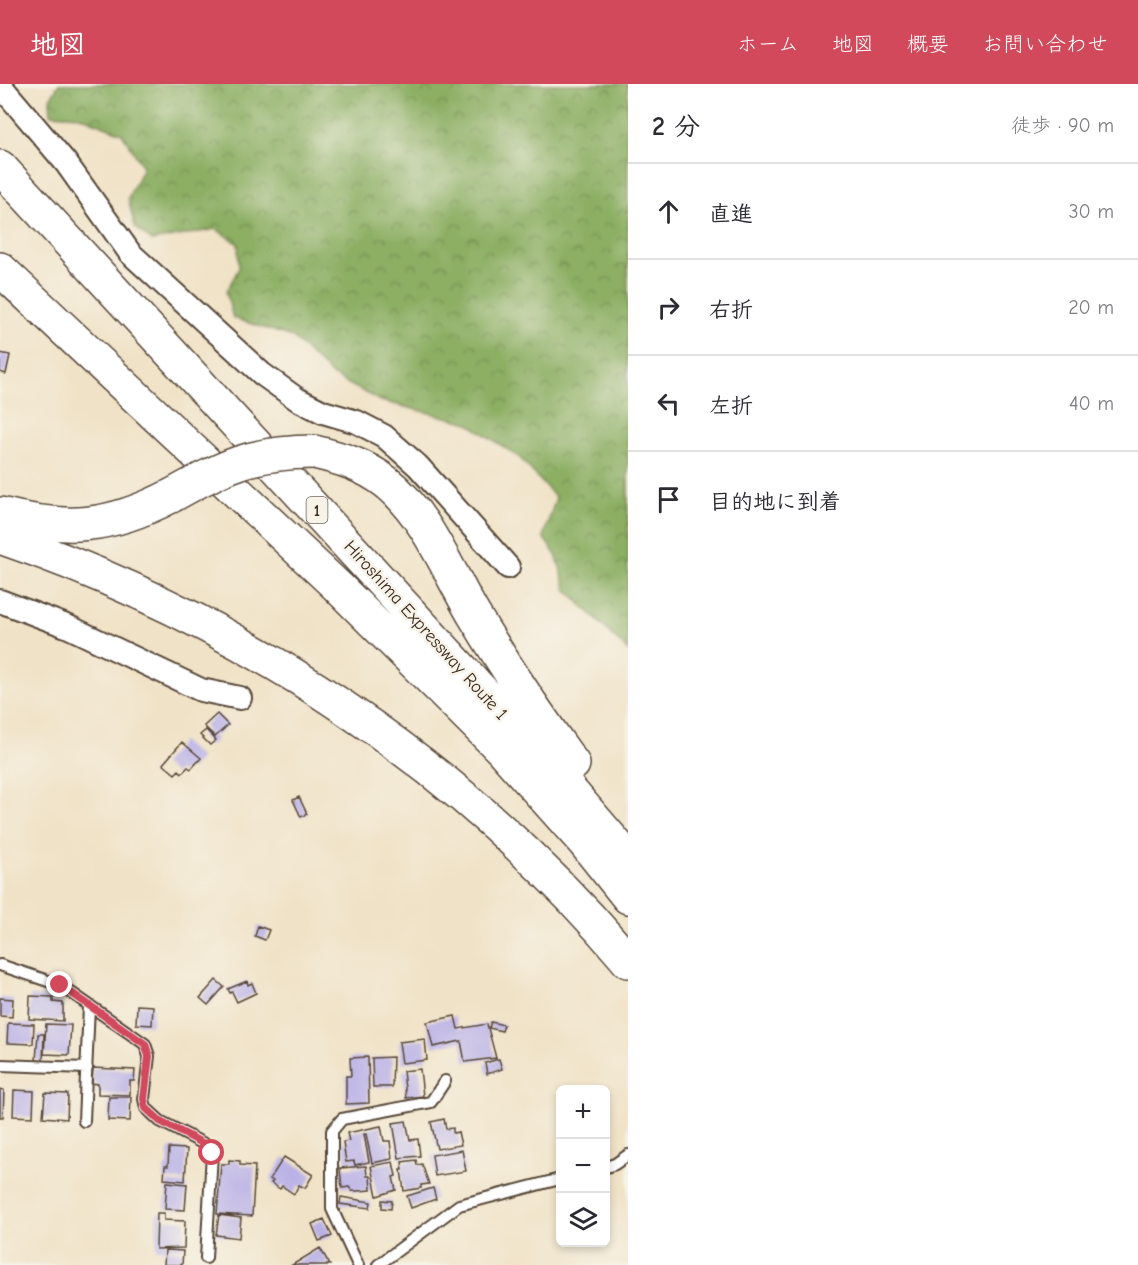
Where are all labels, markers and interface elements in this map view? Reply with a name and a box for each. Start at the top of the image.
text: 地図 [30,29,86,61]
text: ホーム [737,32,799,56]
text: 地図 [832,32,874,56]
text: 概要 [907,32,949,56]
text: お問い合わせ [982,32,1108,56]
text: 2 分 [652,112,700,142]
text: 徒歩 · 90 m [1011,114,1114,137]
icon: ahead [652,195,685,228]
text: 30 m [1068,200,1114,223]
text: 直進 [709,201,753,227]
icon: right [652,291,685,324]
text: 20 m [1068,296,1114,319]
text: 右折 [709,297,753,323]
icon: left [652,387,685,420]
text: 40 m [1069,392,1114,415]
text: 左折 [709,393,753,419]
icon: arrive [652,483,685,516]
text: 目的地に到着 [709,489,841,515]
road number: 1 [306,497,328,523]
street label: Hiroshima Expressway Route 1 [339,536,512,724]
route end [46,971,72,997]
map controls [556,1085,610,1247]
button: + [556,1085,610,1139]
route start [198,1139,224,1165]
button: − [556,1139,610,1193]
button: layers [556,1193,610,1247]

